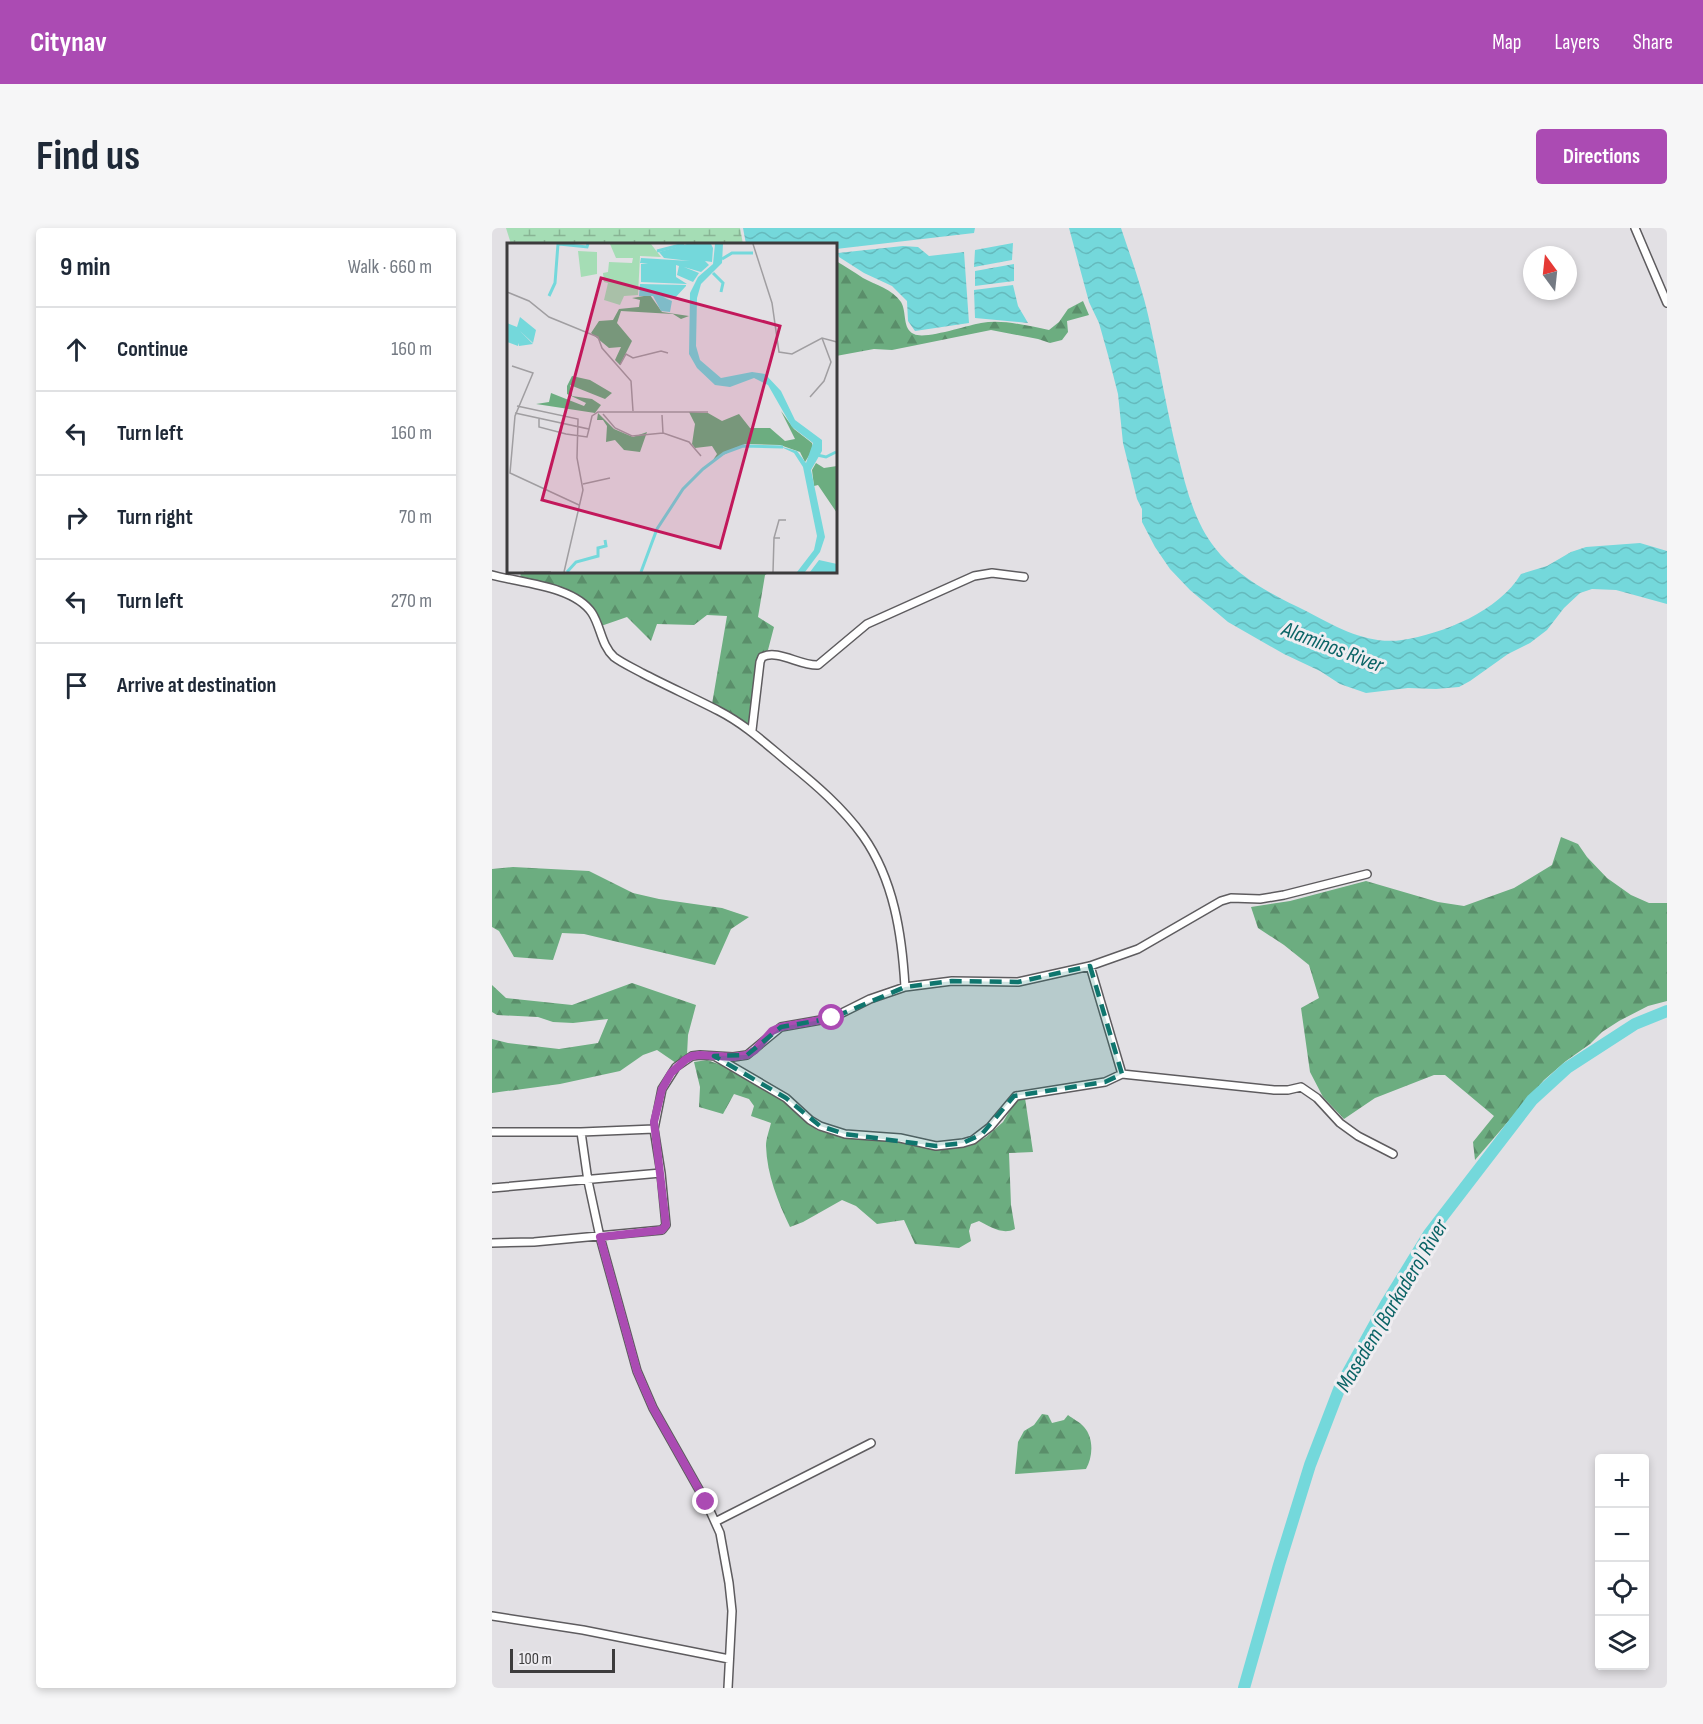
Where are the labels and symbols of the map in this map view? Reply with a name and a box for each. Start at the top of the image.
inset map [507,243,837,573]
north arrow [1523,246,1577,300]
water label: Alaminos River [1277,615,1388,679]
route start [818,1004,844,1030]
water label: Masedem (Barkadero) River [1330,1214,1455,1397]
route end [692,1488,718,1514]
scale bar [510,1646,615,1674]

